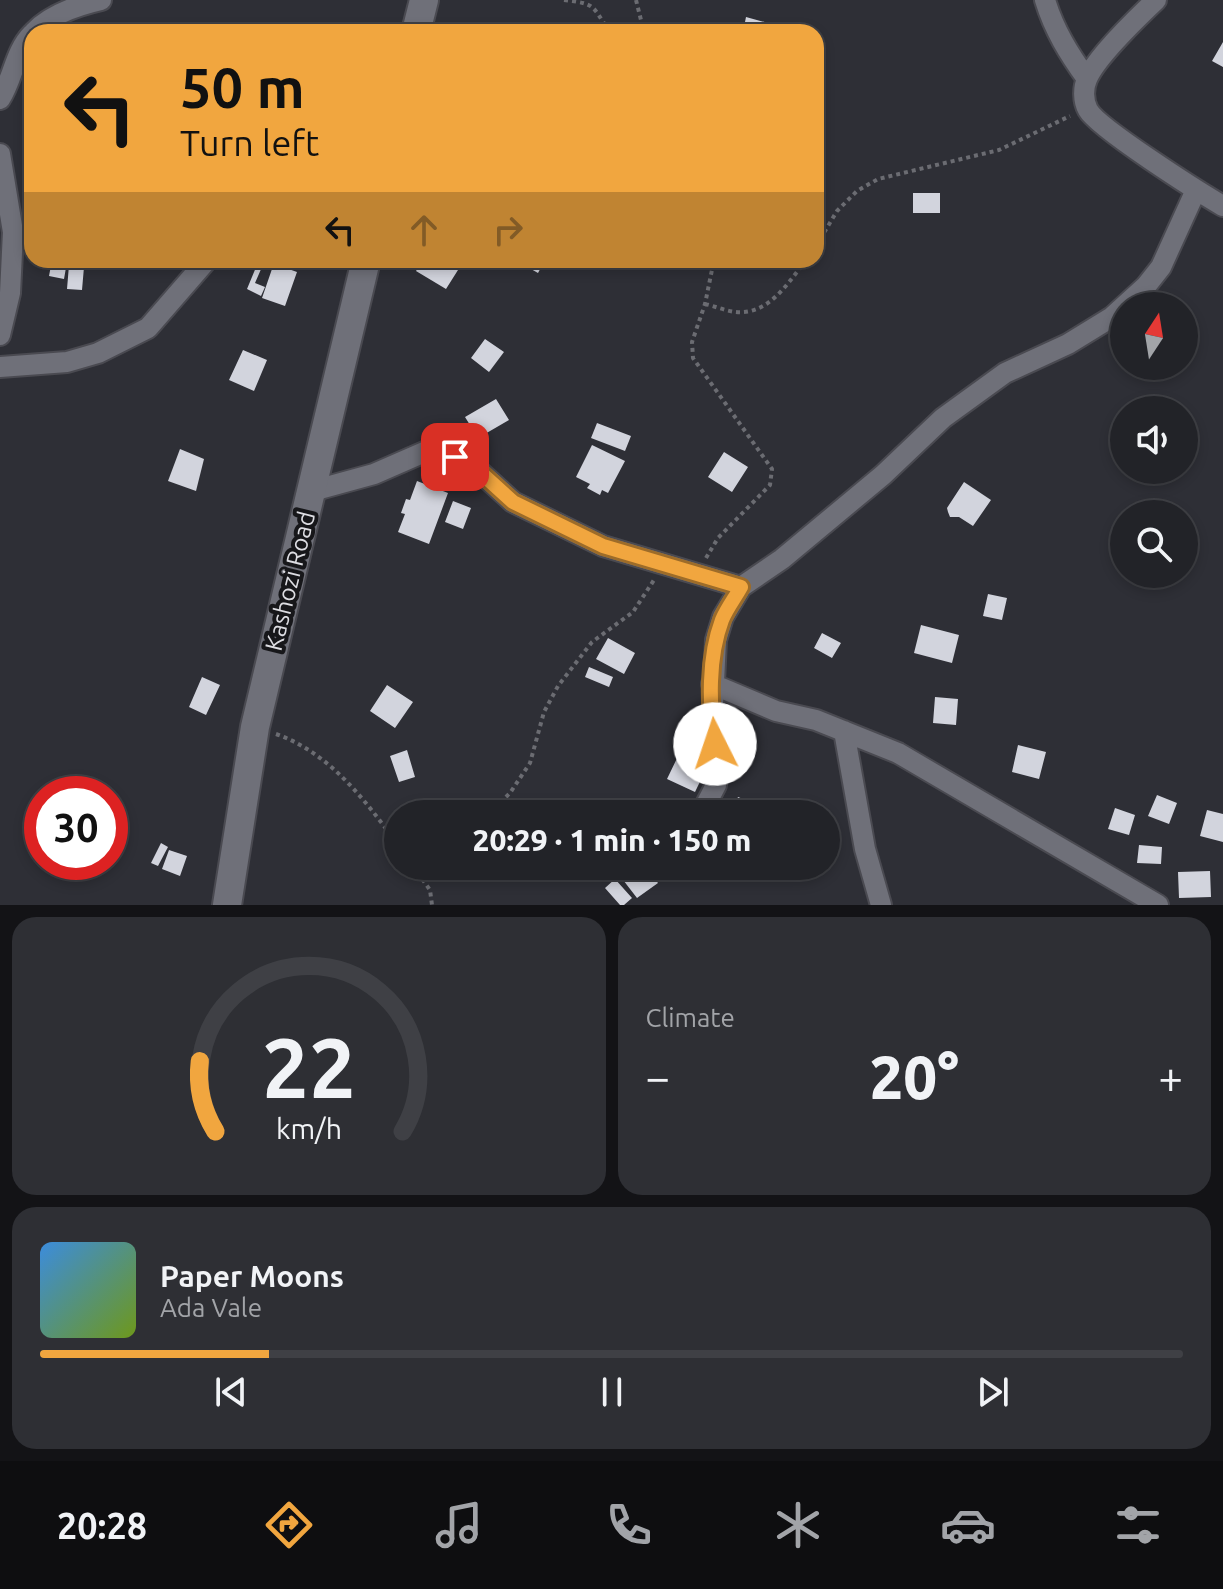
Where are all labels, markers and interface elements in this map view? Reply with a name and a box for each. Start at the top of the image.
icon: left [48,56,152,160]
text: 50 m [180,56,305,119]
text: Turn left [180,122,319,163]
icon: left [318,208,362,252]
icon: ahead [402,208,446,252]
icon: right [486,208,530,252]
north arrow [1110,292,1198,380]
map controls [1110,292,1198,588]
button: sound [1110,396,1198,484]
pin [421,423,489,491]
icon: arrive [433,435,477,479]
button: search [1110,500,1198,588]
street label: Kashozi Road [260,509,320,653]
position arrow [673,702,757,786]
speed limit sign: 30 [24,776,128,880]
text: 20:29 · 1 min · 150 m [473,823,751,857]
text: Climate [646,1003,735,1032]
text: 22 [262,1020,356,1114]
text: 20° [870,1043,959,1110]
text: − [646,1052,670,1101]
text: + [1158,1052,1183,1101]
text: km/h [276,1112,342,1144]
text: Paper Moons [160,1259,344,1293]
text: Ada Vale [160,1293,262,1322]
icon: previous [209,1370,253,1414]
icon: pause [590,1370,634,1414]
icon: next [971,1370,1015,1414]
icon: directions [261,1497,317,1553]
icon: music [431,1497,487,1553]
icon: phone [601,1497,657,1553]
icon: climate [770,1497,826,1553]
icon: car [940,1497,996,1553]
icon: filters [1110,1497,1166,1553]
text: 20:28 [57,1505,147,1546]

